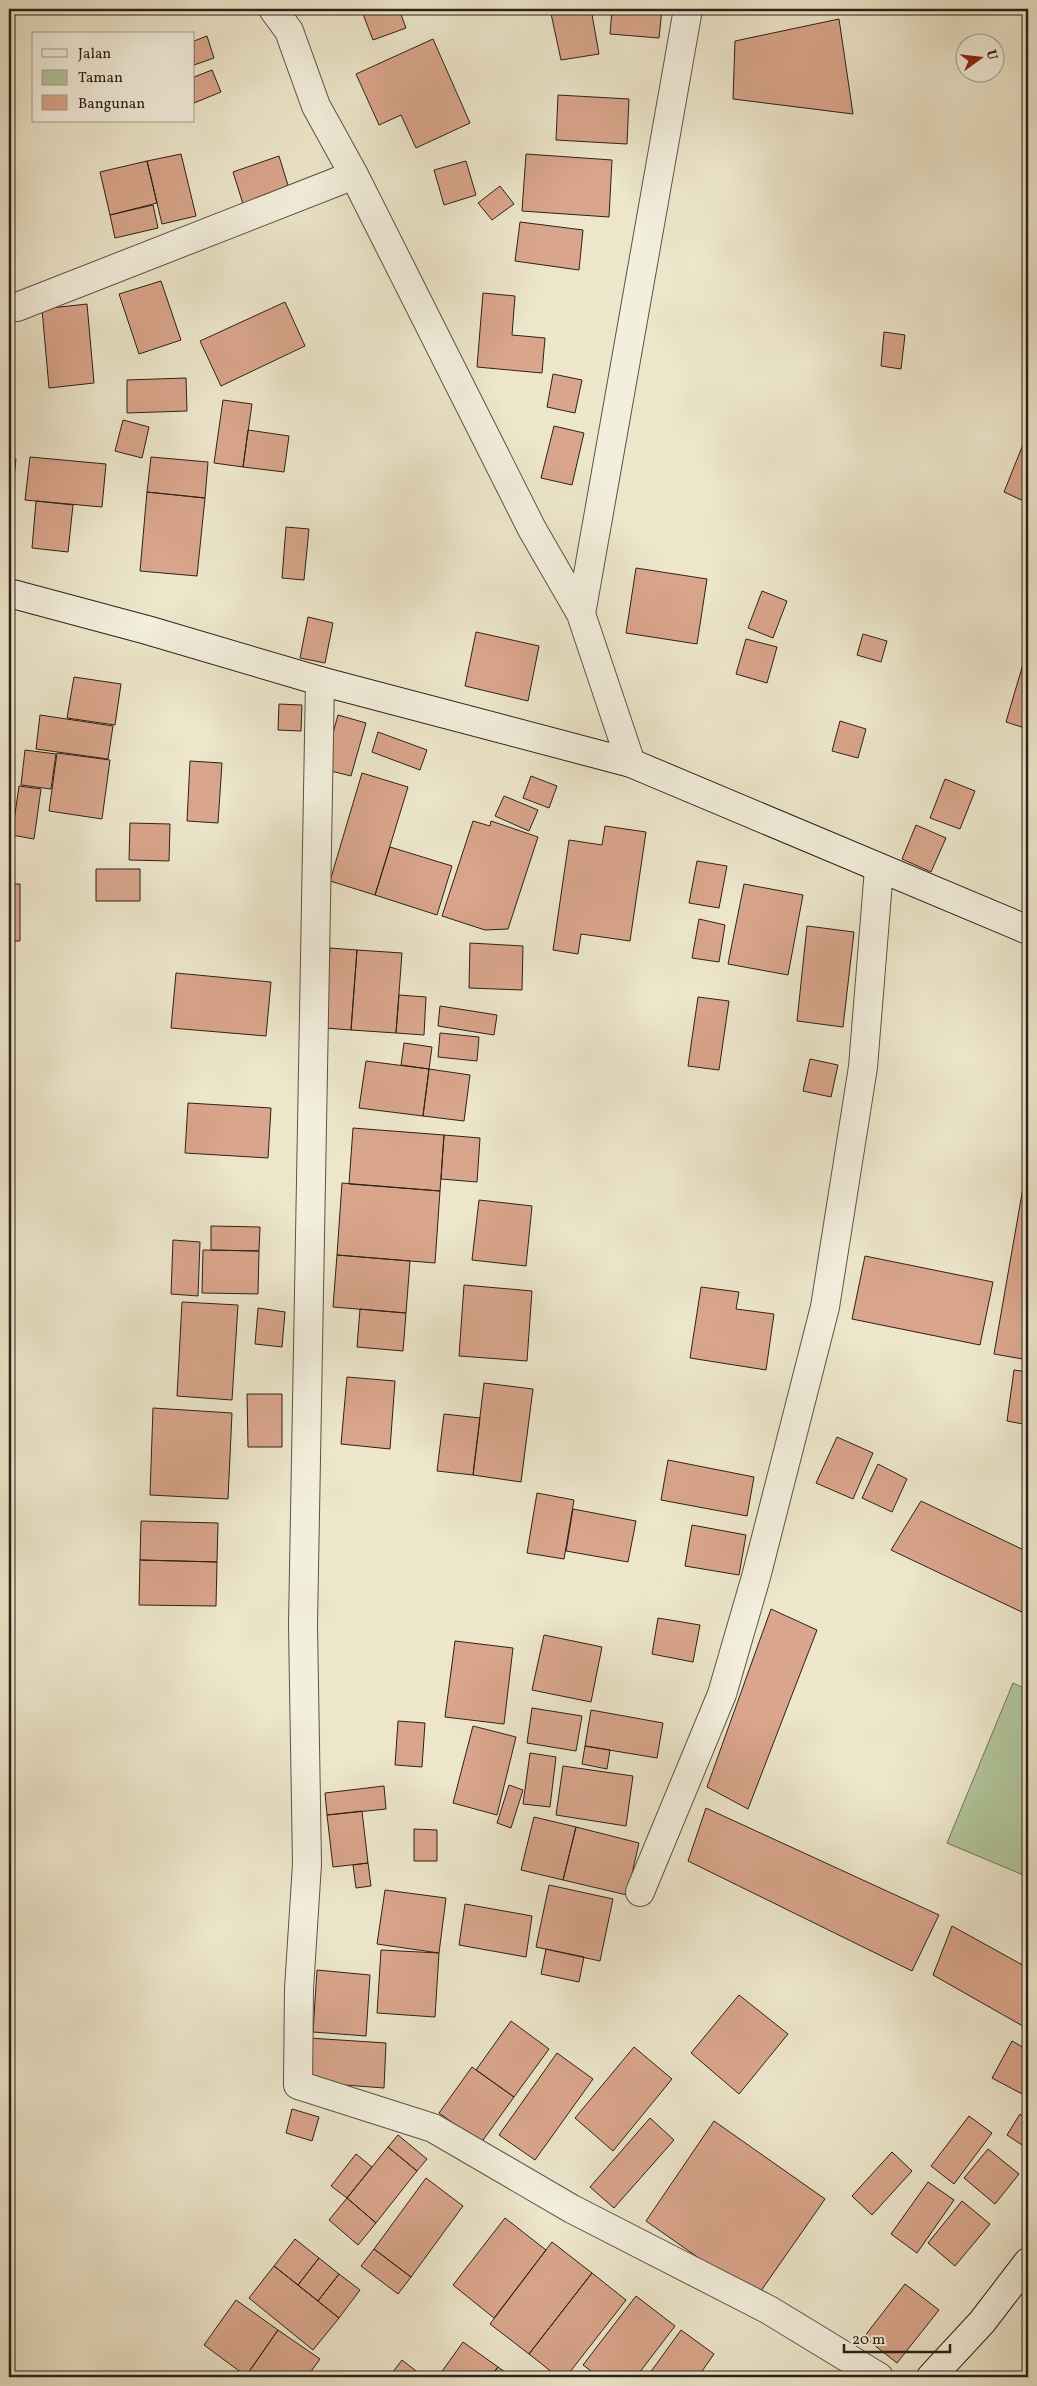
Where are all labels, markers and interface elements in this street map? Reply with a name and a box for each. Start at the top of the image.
legend [32,32,195,122]
north arrow [954,32,1004,82]
text: Jalan [78,44,111,65]
text: U [981,48,1002,63]
text: Taman [78,68,123,89]
text: Bangunan [78,94,145,115]
scale bar [844,2321,951,2353]
text: 20 m [852,2330,885,2351]

